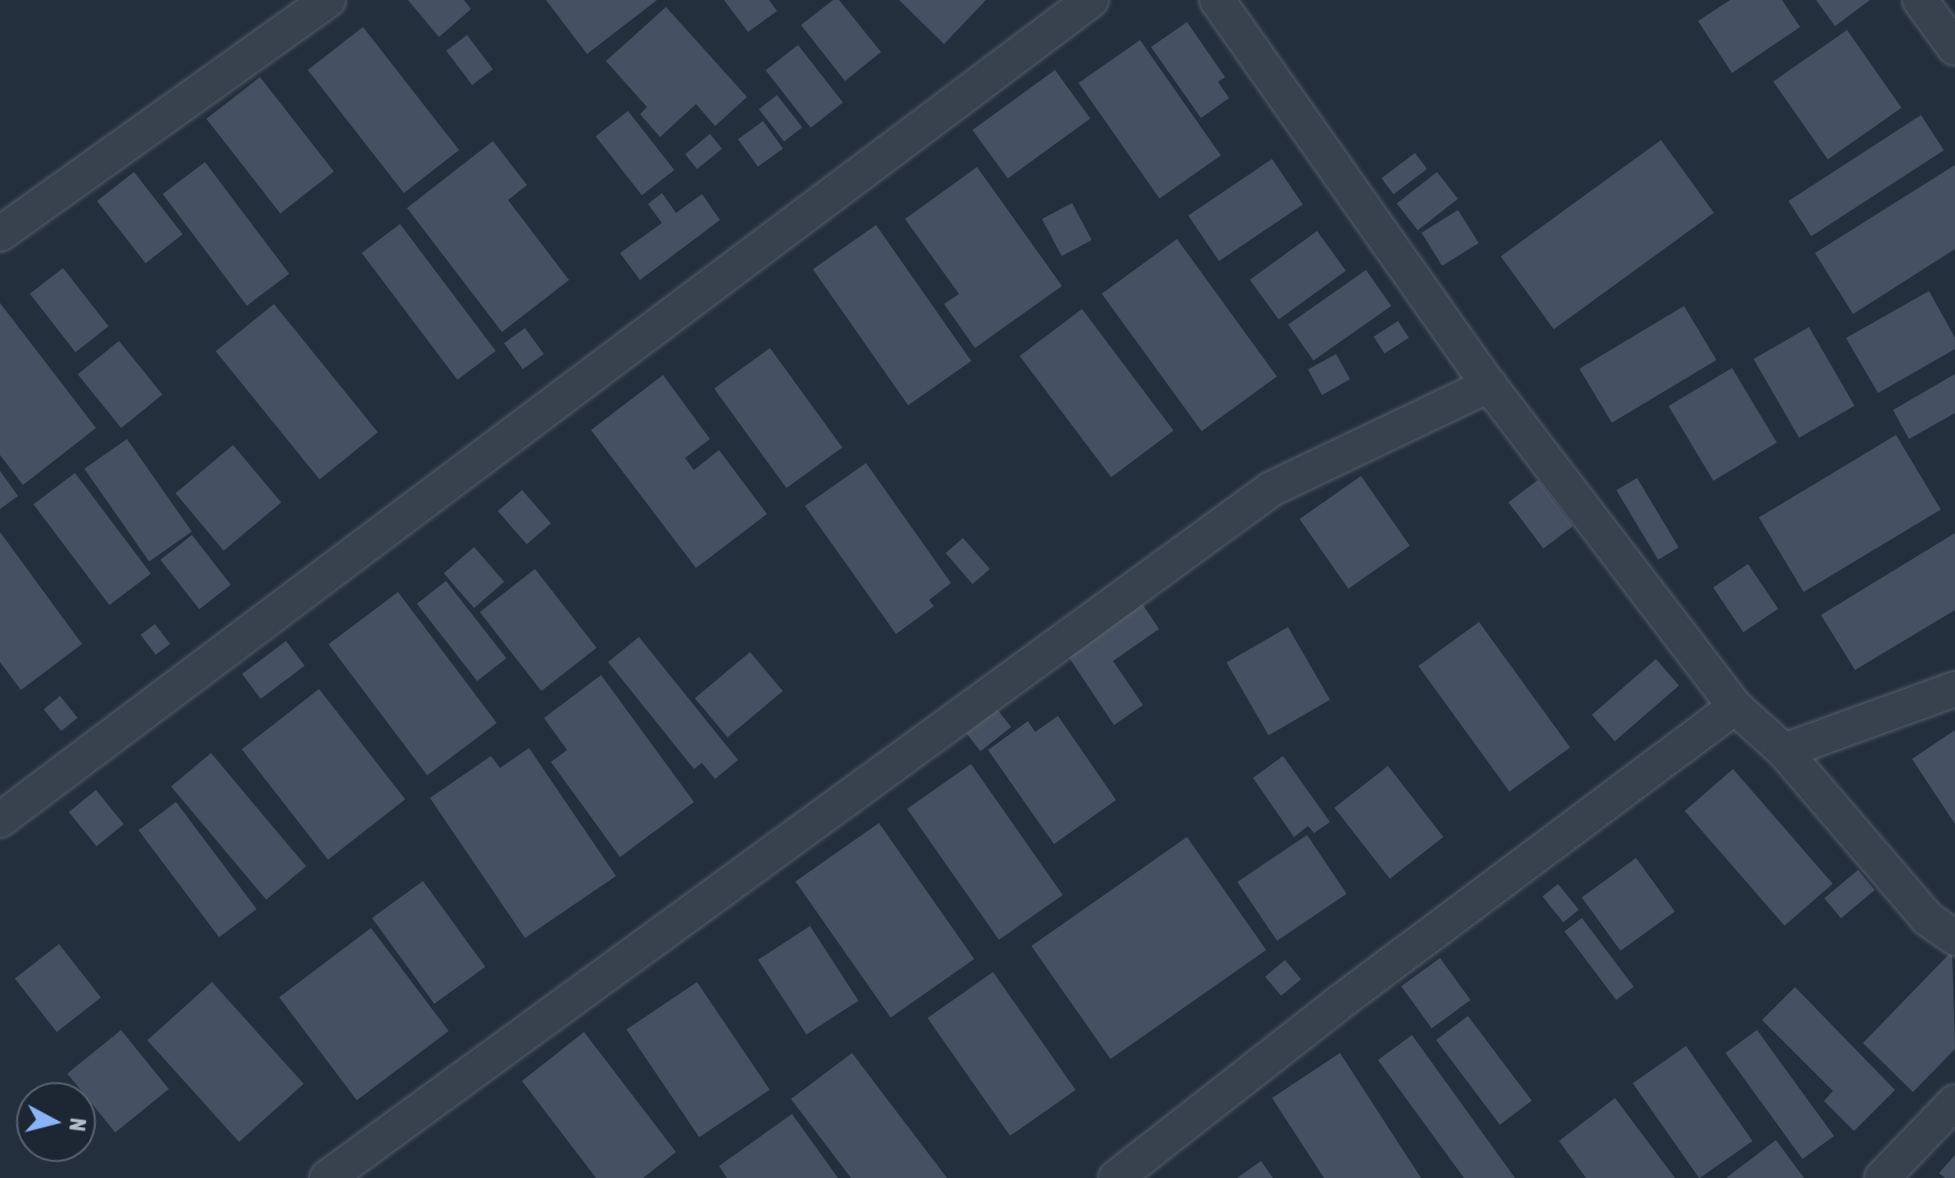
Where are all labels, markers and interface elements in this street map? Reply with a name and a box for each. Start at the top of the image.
north arrow [16,1082,96,1162]
text: N [64,1117,92,1133]

